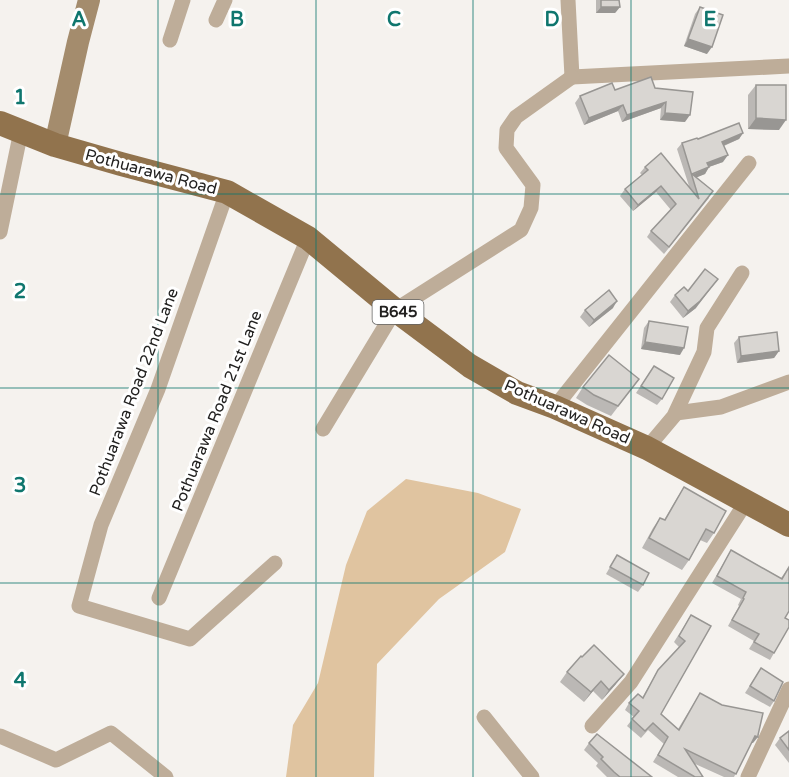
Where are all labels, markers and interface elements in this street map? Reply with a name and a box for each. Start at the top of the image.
text: A [72,8,87,32]
text: B [230,8,244,32]
text: C [387,8,401,32]
text: D [544,8,560,32]
text: E [704,8,717,32]
text: 1 [14,86,26,110]
street label: Pothuarawa Road [83,145,219,199]
text: 2 [14,280,26,304]
street label: Pothuarawa Road 22nd Lane [85,285,183,499]
road number: B645 [372,300,424,324]
street label: Pothuarawa Road 21st Lane [167,308,267,514]
street label: Pothuarawa Road [501,375,633,449]
text: 3 [14,474,26,498]
text: 4 [14,669,27,693]

